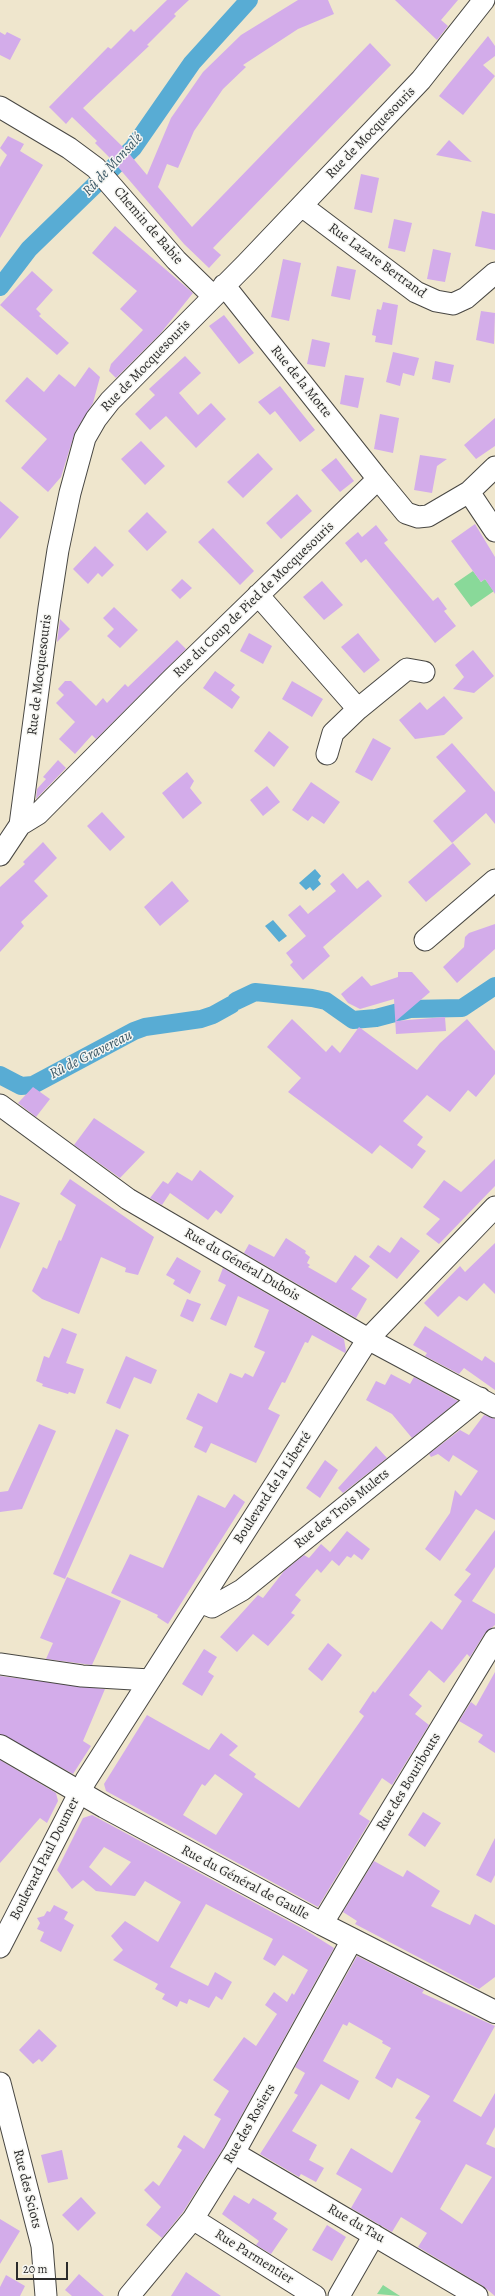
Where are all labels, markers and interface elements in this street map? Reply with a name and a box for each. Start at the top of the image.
street label: Rue de Mocquesouris [323,83,419,183]
water label: Rû de Monsalé [79,130,147,200]
street label: Chemin de Babie [110,184,186,268]
street label: Rue Lazare Bertrand [325,220,429,302]
street label: Rue de Mocquesouris [98,316,194,416]
street label: Rue de la Motte [267,342,335,422]
street label: Rue du Coup de Pied de Mocquesouris [170,518,338,682]
street label: Rue de Mocquesouris [24,614,56,736]
water label: Rû de Gravereau [47,1026,135,1084]
street label: Rue du Général Dubois [181,1225,303,1305]
street label: Boulevard de la Liberté [230,1429,316,1547]
street label: Rue des Trois Mulets [291,1465,393,1553]
street label: Rue des Bouribouts [373,1730,445,1834]
street label: Boulevard Paul Doumer [7,1795,83,1923]
street label: Rue du Général de Gaulle [178,1842,312,1924]
street label: Rue des Rosiers [221,2081,279,2167]
street label: Rue des Sciots [9,2148,45,2230]
street label: Rue du Tau [324,2201,388,2247]
street label: Rue Parmentier [211,2226,297,2288]
scale bar [18,2254,70,2280]
text: 20 m [23,2261,47,2277]

